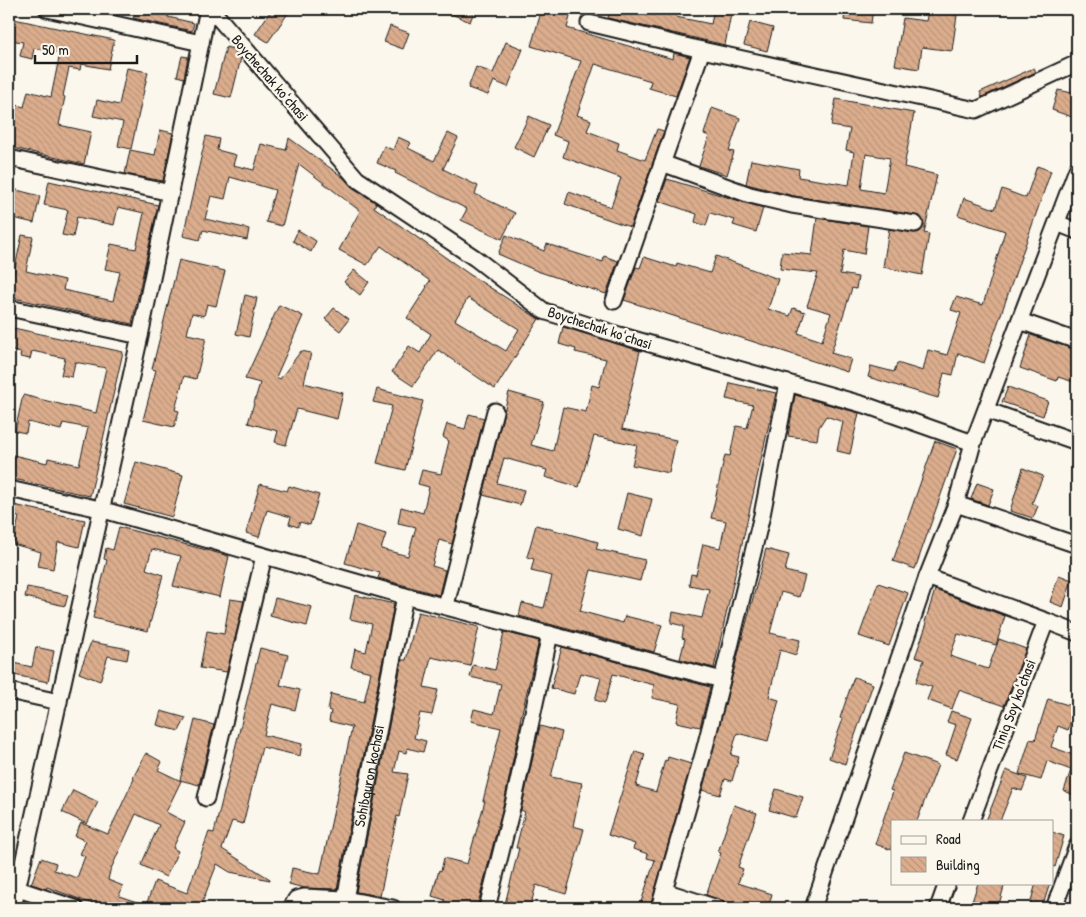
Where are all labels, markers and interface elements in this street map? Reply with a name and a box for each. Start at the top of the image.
street label: Boychechak koʻchasi [227,30,314,126]
scale bar [35,32,138,64]
text: 50 m [42,39,69,60]
street label: Boychechak koʻchasi [545,301,655,354]
street label: Tiniq Soy koʻchasi [986,656,1041,754]
street label: Sohibquron kochasi [349,723,389,829]
legend [891,820,1054,884]
text: Road [936,828,961,849]
text: Building [936,854,980,875]

